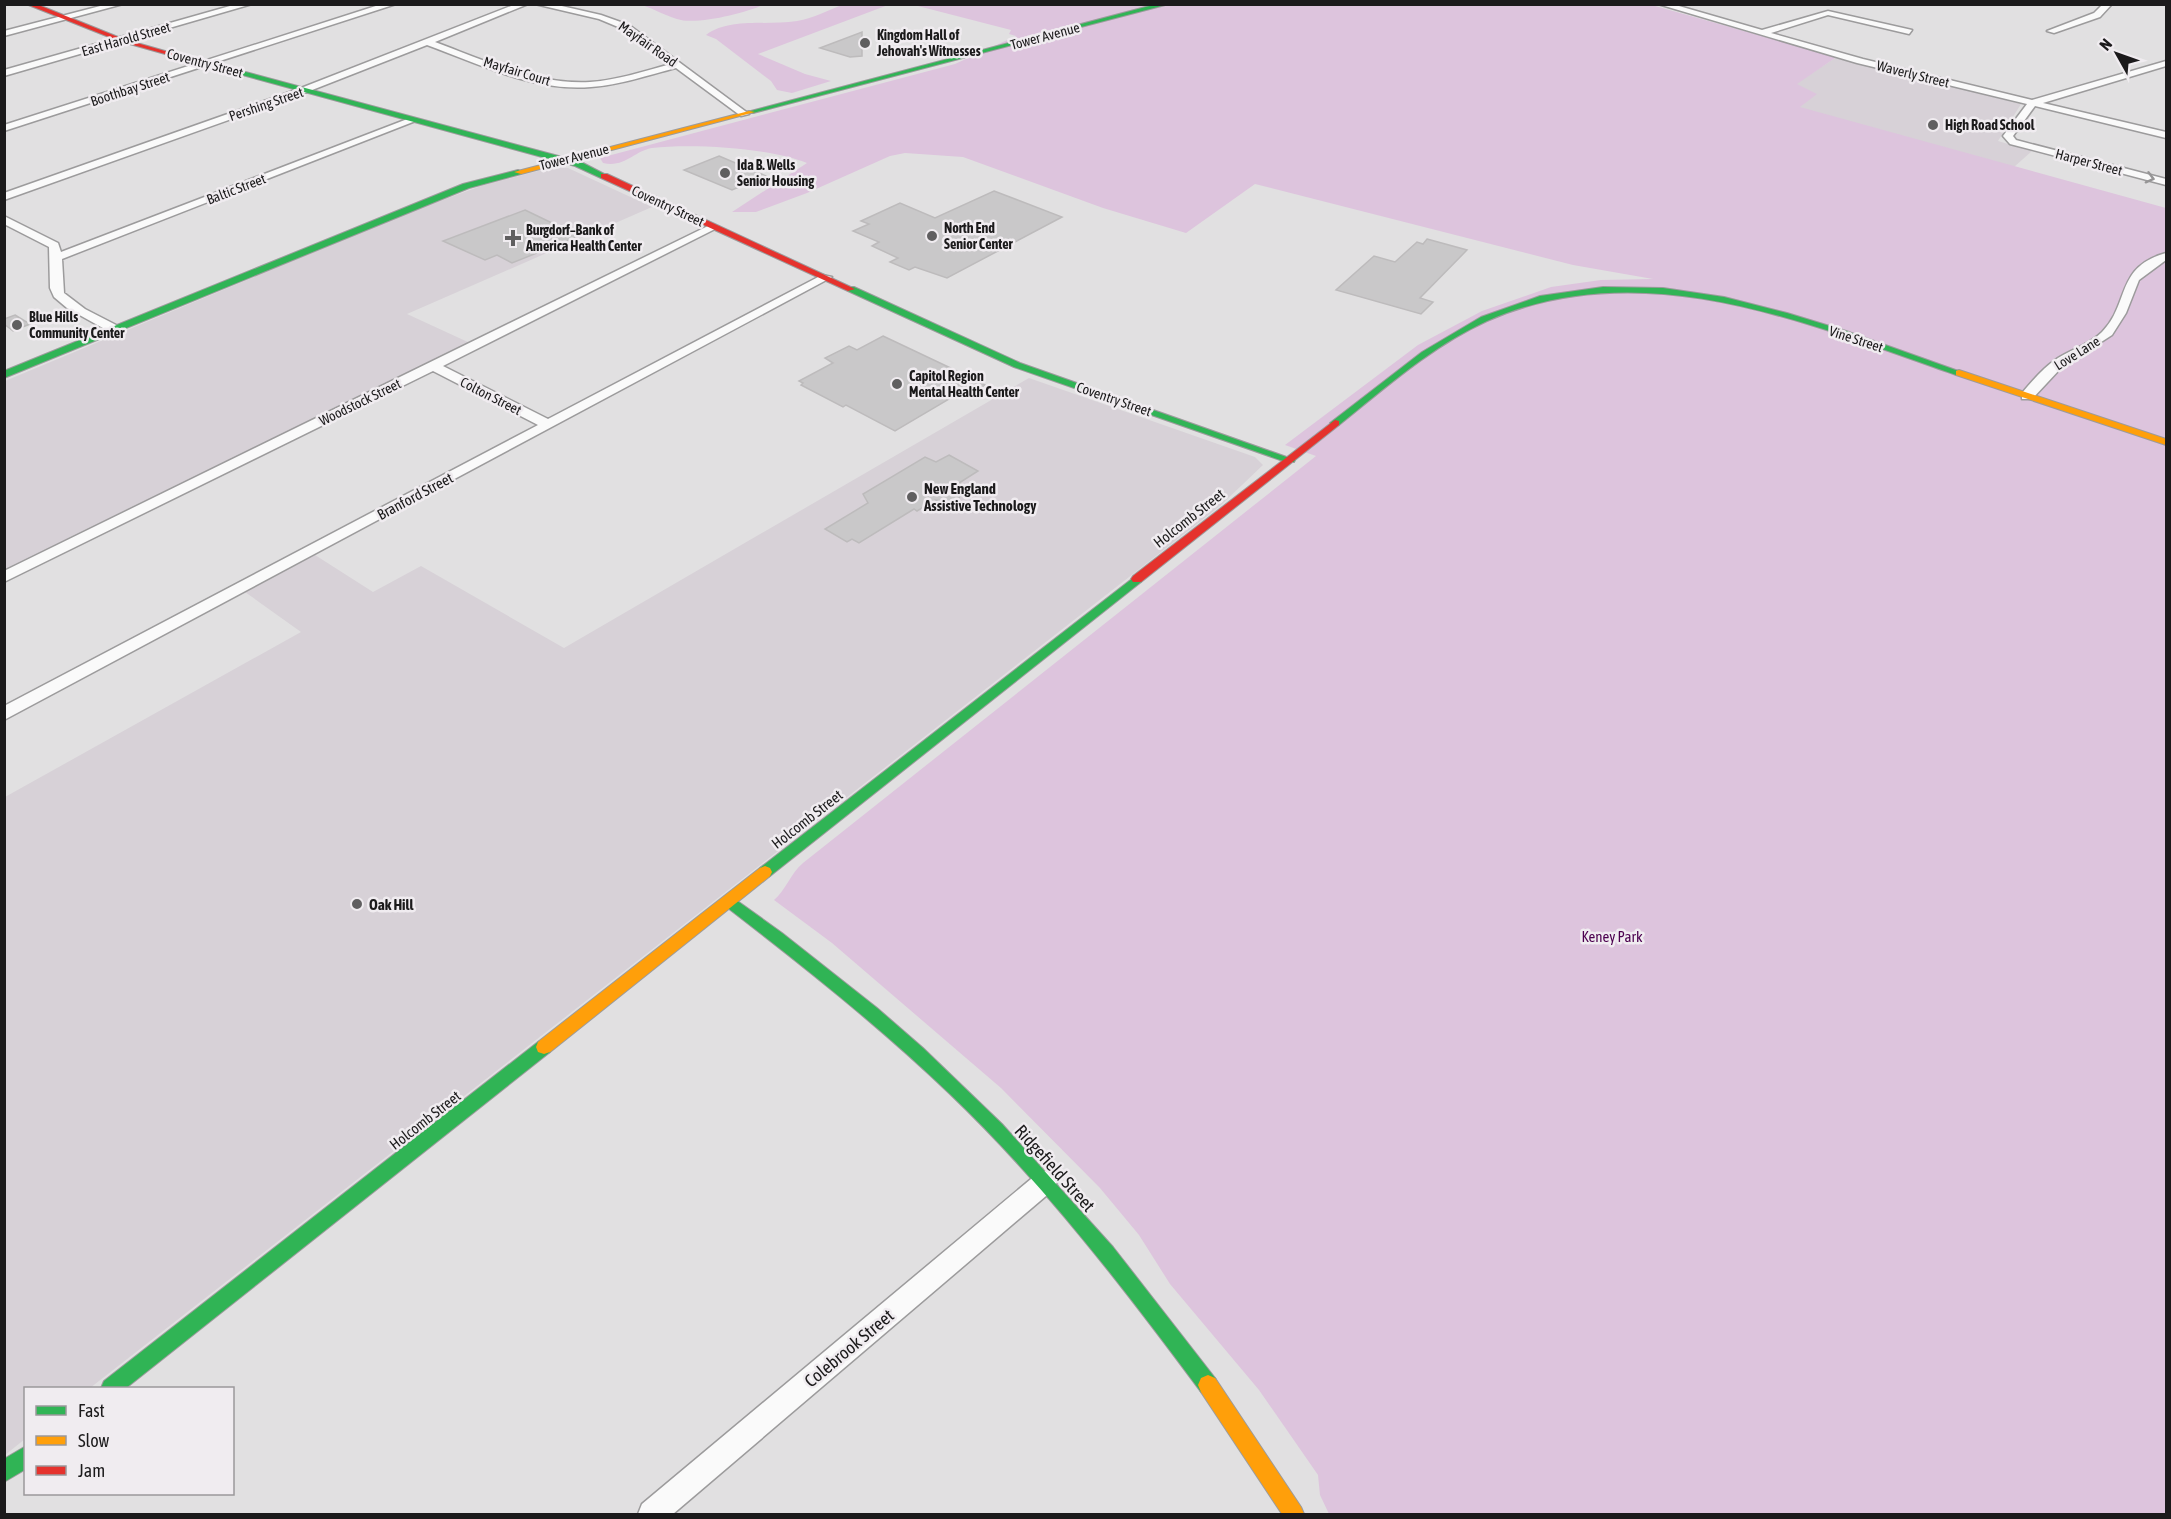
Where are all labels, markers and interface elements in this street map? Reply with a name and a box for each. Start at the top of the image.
street label: Mayfair Road [616,18,680,70]
street label: East Harold Street [80,19,172,59]
street label: Tower Avenue [1009,19,1081,53]
north arrow [2087,24,2147,84]
place label: Kingdom Hall of Jehovah's Witnesses [876,27,981,59]
text: N [2096,35,2115,54]
marker: Kingdom Hall of Jehovah's Witnesses [858,36,872,50]
street label: Coventry Street [165,45,245,81]
street label: Mayfair Court [482,53,552,89]
street label: Waverly Street [1875,57,1951,91]
street label: Boothbay Street [88,69,172,109]
street label: Pershing Street [227,84,305,124]
place label: High Road School [1945,117,2035,133]
marker: High Road School [1926,118,1940,132]
street label: Tower Avenue [538,141,610,173]
street label: Harper Street [2054,145,2124,179]
place label: Ida B. Wells Senior Housing [737,157,815,189]
marker: Ida B. Wells Senior Housing [718,166,732,180]
street label: Baltic Street [204,170,268,208]
one-way arrow [2144,171,2155,183]
street label: Coventry Street [629,182,707,230]
place label: North End Senior Center [944,220,1014,252]
place label: Burgdorf–Bank of America Health Center [525,222,642,254]
marker: Burgdorf–Bank of America Health Center [504,229,522,247]
marker: North End Senior Center [925,229,939,243]
place label: Blue Hills Community Center [29,309,125,341]
marker: Blue Hills Community Center [10,318,24,332]
street label: Vine Street [1827,323,1885,355]
street label: Love Lane [2051,333,2103,373]
place label: Capitol Region Mental Health Center [909,368,1020,400]
street label: Colton Street [458,374,524,418]
street label: Woodstock Street [317,375,403,429]
marker: Capitol Region Mental Health Center [890,377,904,391]
street label: Coventry Street [1074,379,1154,419]
street label: Branford Street [374,469,456,523]
place label: New England Assistive Technology [923,480,1037,514]
street label: Holcomb Street [1150,485,1228,551]
marker: New England Assistive Technology [905,490,919,504]
street label: Holcomb Street [768,786,846,852]
place label: Oak Hill [369,896,415,913]
marker: Oak Hill [350,897,364,911]
park label: Keney Park [1581,928,1643,945]
street label: Holcomb Street [386,1087,464,1153]
street label: Ridgefield Street [1011,1120,1099,1216]
street label: Colebrook Street [800,1305,898,1391]
legend [24,1387,234,1495]
text: Fast [78,1400,105,1421]
text: Slow [78,1430,109,1451]
text: Jam [78,1460,105,1481]

